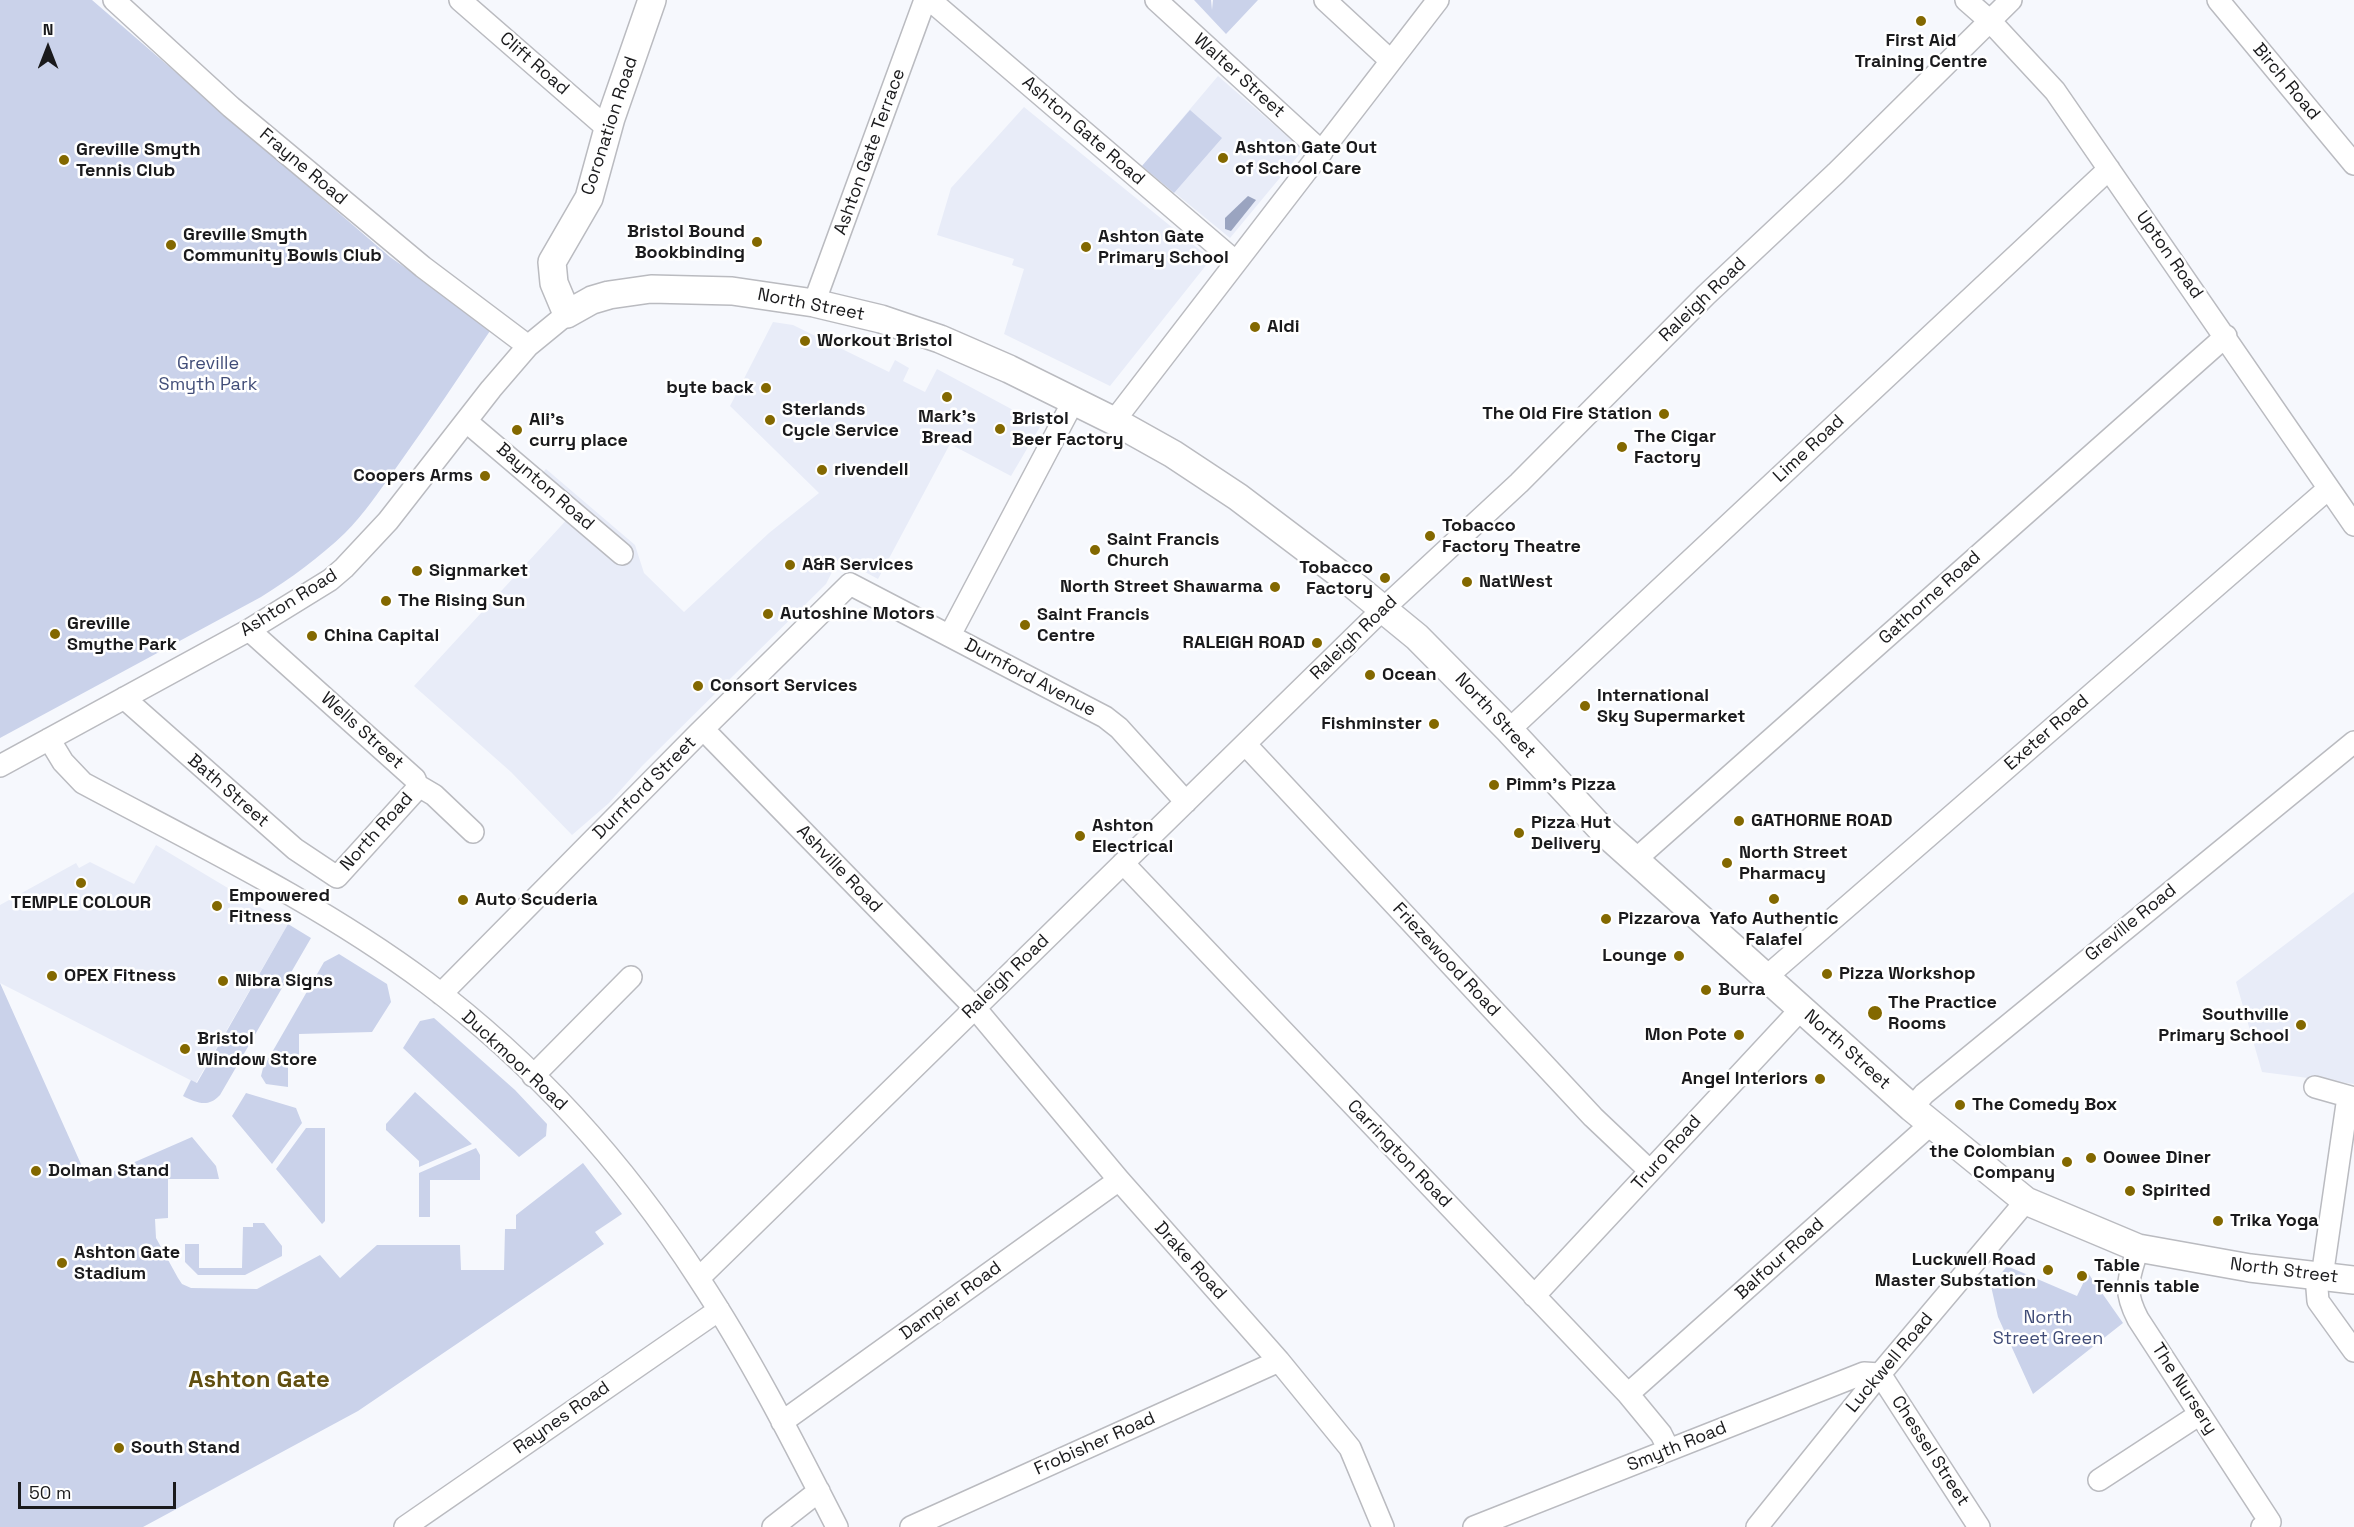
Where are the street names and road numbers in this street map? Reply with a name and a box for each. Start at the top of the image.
street label: Clift Road [495,28,573,100]
street label: Walter Street [1189,29,1289,123]
street label: Birch Road [2248,39,2324,125]
street label: Coronation Road [577,54,643,198]
street label: Ashton Gate Terrace [830,66,910,238]
street label: Ashton Gate Road [1017,72,1149,190]
street label: Frayne Road [255,124,351,210]
street label: Upton Road [2131,207,2207,303]
street label: Raleigh Road [1655,253,1751,347]
street label: North Street [756,284,866,326]
street label: Lime Road [1769,411,1849,487]
street label: Baynton Road [492,439,598,535]
street label: Gathorne Road [1875,547,1985,649]
street label: Ashton Road [236,565,342,641]
street label: Raleigh Road [1306,591,1402,685]
street label: Durnford Avenue [961,634,1099,722]
street label: North Street [1450,669,1540,763]
street label: Wells Street [316,688,408,774]
street label: Exeter Road [2000,690,2094,776]
street label: Durnford Street [589,732,701,844]
street label: Bath Street [183,750,273,832]
street label: North Road [336,788,418,876]
street label: Ashville Road [792,821,886,917]
street label: Greville Road [2081,880,2181,966]
street label: Friezewood Road [1388,899,1504,1021]
street label: Raleigh Road [958,930,1054,1024]
street label: Duckmoor Road [457,1006,571,1116]
street label: North Street [1799,1006,1895,1094]
street label: Carrington Road [1342,1096,1456,1212]
street label: Truro Road [1628,1111,1706,1195]
street label: Balfour Road [1731,1214,1829,1304]
street label: Drake Road [1149,1218,1231,1304]
street label: North Street [2229,1254,2339,1288]
street label: Dampier Road [896,1257,1006,1345]
street label: Luckwell Road [1842,1309,1938,1417]
street label: The Nursery [2147,1339,2221,1439]
street label: Raynes Road [510,1377,614,1459]
street label: Chessel Street [1886,1392,1974,1510]
street label: Frobisher Road [1031,1408,1159,1480]
street label: Smyth Road [1624,1417,1730,1477]

